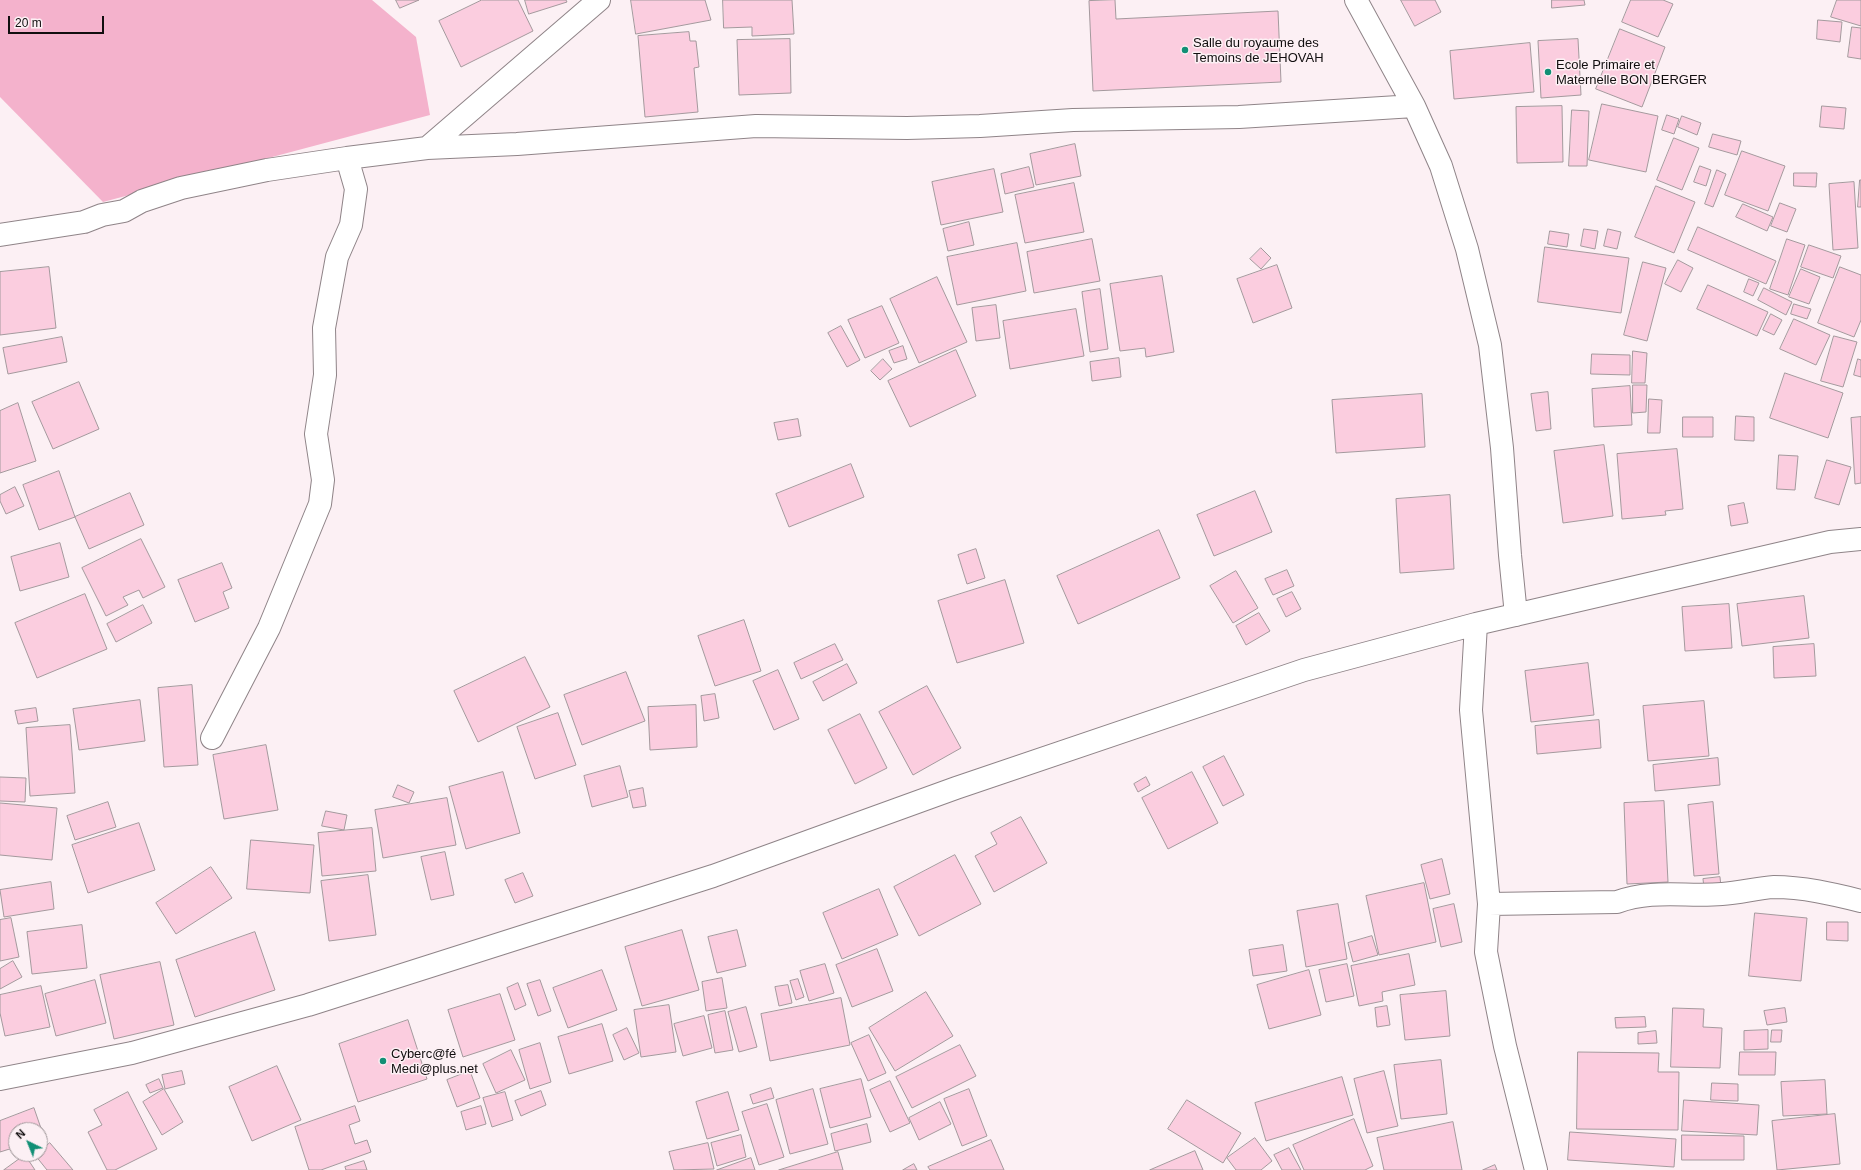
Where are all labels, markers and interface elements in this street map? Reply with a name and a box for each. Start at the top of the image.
scale bar [10,8,106,34]
text: 20 m [15,16,42,30]
place label: Salle du royaume des Temoins de JEHOVAH [1193,35,1324,66]
marker: Salle du royaume des Temoins de JEHOVAH [1180,45,1190,55]
place label: Ecole Primaire et Maternelle BON BERGER [1556,57,1707,88]
marker: Ecole Primaire et Maternelle BON BERGER [1543,67,1553,77]
place label: Cyberc@fé Medi@plus.net [391,1046,478,1077]
marker: Cyberc@fé Medi@plus.net [378,1056,388,1066]
north arrow [8,1122,48,1162]
text: N [13,1127,27,1141]

